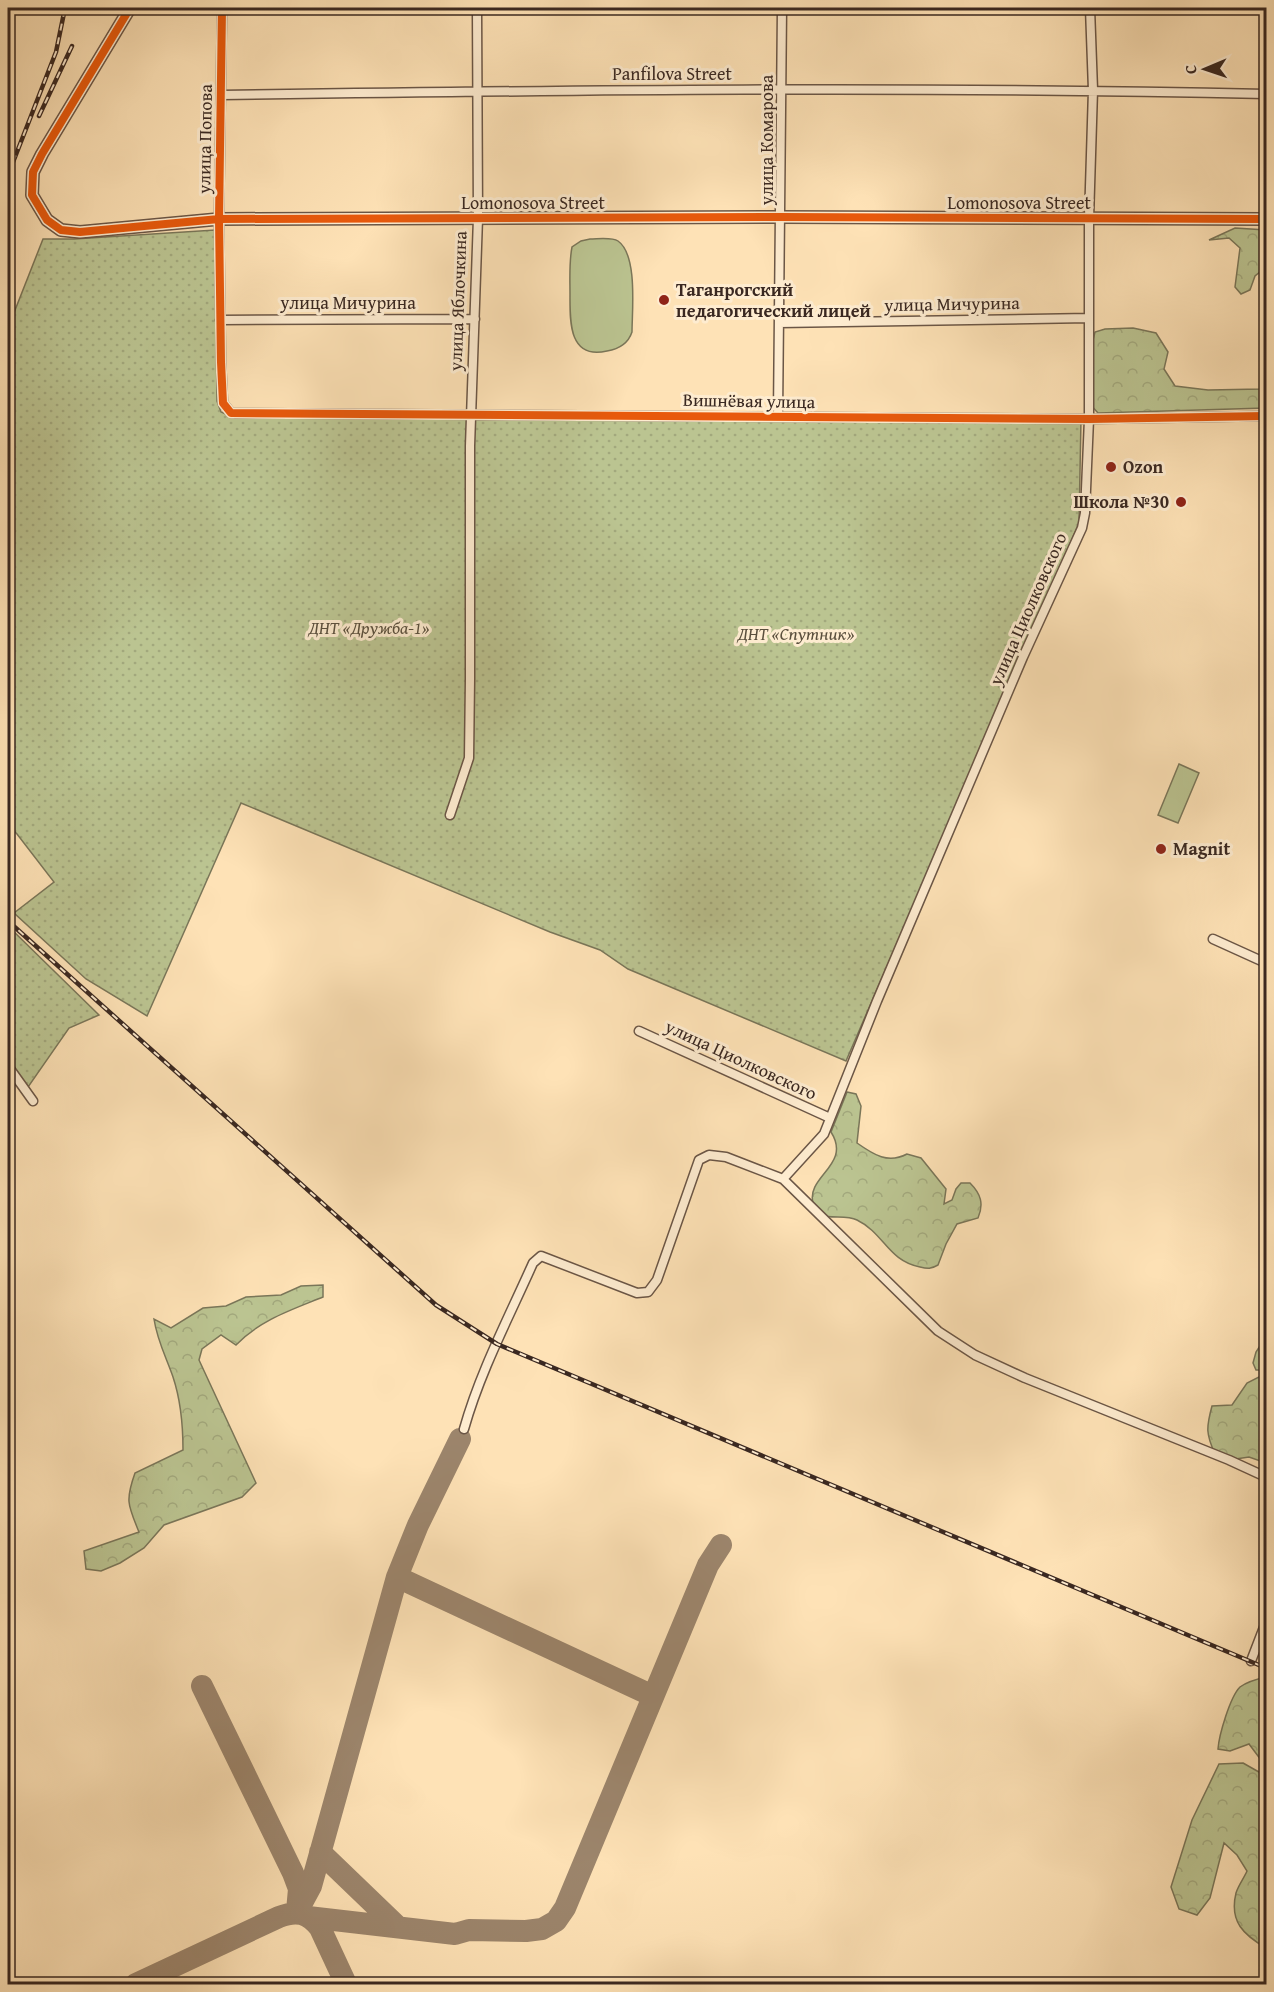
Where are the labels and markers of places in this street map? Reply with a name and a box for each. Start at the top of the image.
place label: Таганрогский педагогический лицей [676,276,871,324]
marker: Таганрогский педагогический лицей [657,293,671,307]
place label: Ozon [1123,453,1163,480]
marker: Ozon [1104,460,1118,474]
place label: Школа №30 [1073,488,1169,515]
marker: Школа №30 [1174,495,1188,509]
place label: Magnit [1173,835,1230,862]
marker: Magnit [1154,842,1168,856]

